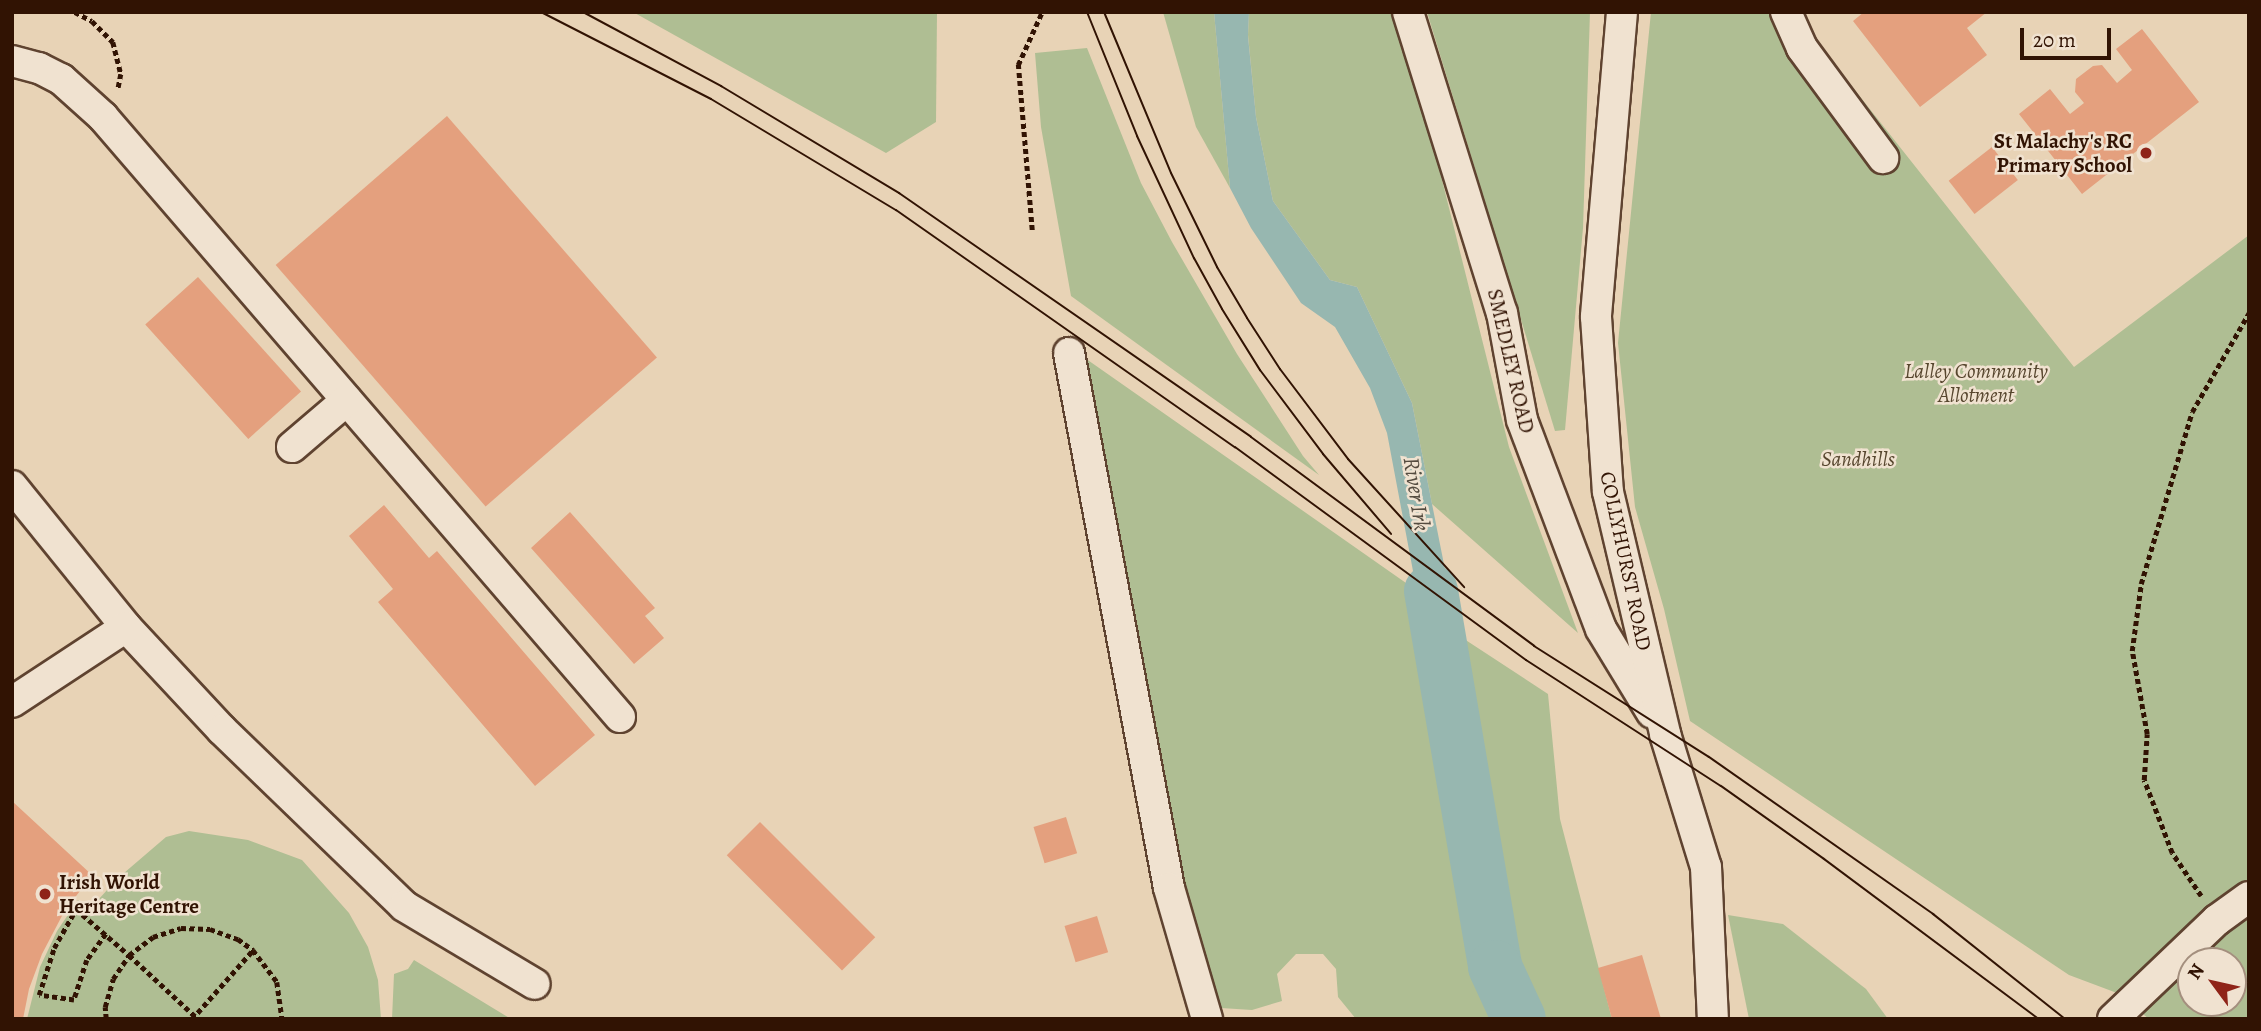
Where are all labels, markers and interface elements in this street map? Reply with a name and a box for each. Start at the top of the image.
scale bar [2023,14,2114,58]
text: 20 m [2033,26,2076,54]
place label: St Malachy's RC Primary School [1994,128,2132,178]
marker: St Malachy's RC Primary School [2138,145,2154,161]
street label: SMEDLEY ROAD [1482,286,1540,436]
park label: Lalley Community Allotment [1904,358,2048,408]
park label: Sandhills [1821,446,1895,472]
water label: River Irk [1397,455,1435,533]
street label: COLLYHURST ROAD [1595,469,1657,653]
place label: Irish World Heritage Centre [59,869,199,919]
marker: Irish World Heritage Centre [37,886,53,902]
north arrow [2177,947,2247,1017]
text: N [2181,959,2211,985]

